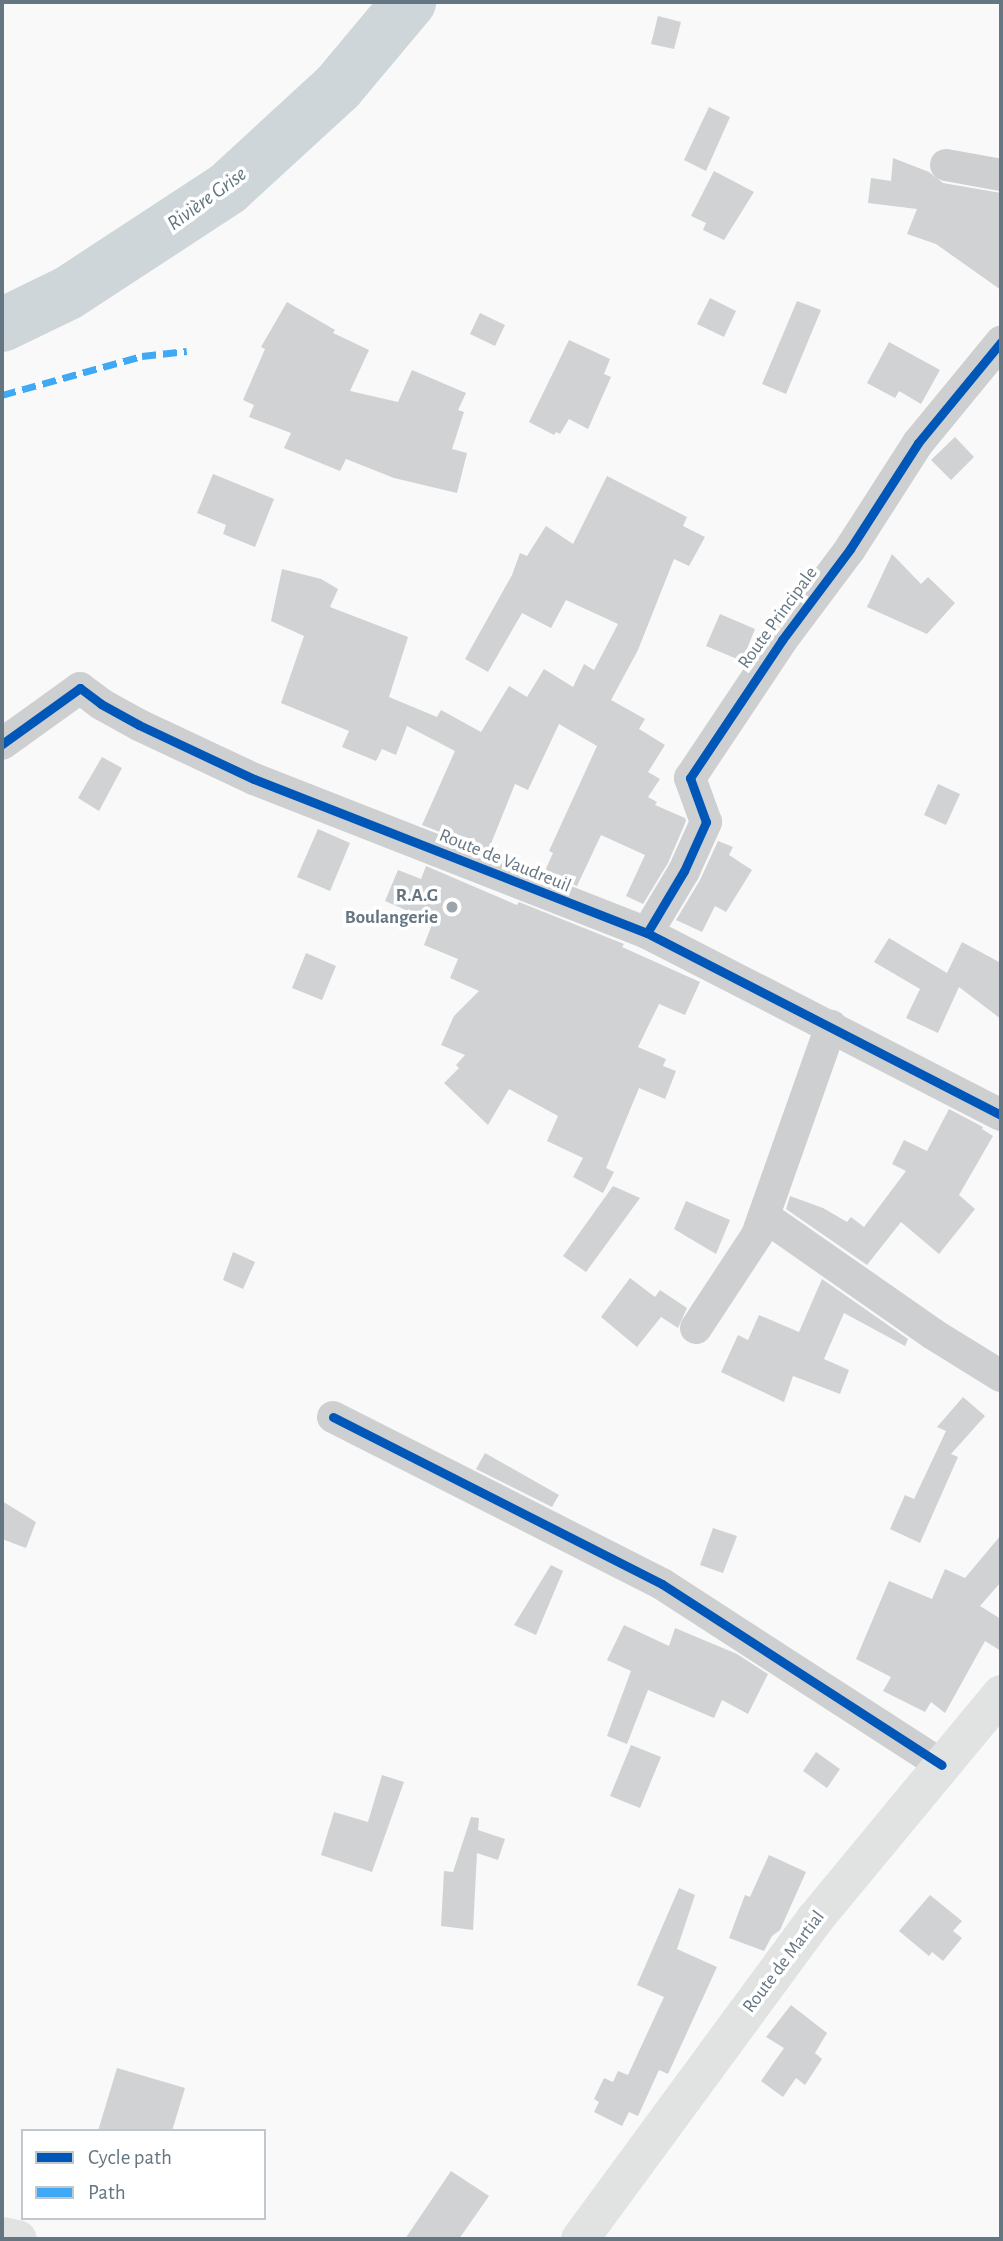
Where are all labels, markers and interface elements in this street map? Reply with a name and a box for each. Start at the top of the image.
water label: Rivière Grise [162,162,252,236]
street label: Route Principale [733,563,823,673]
street label: Route de Vaudreuil [436,824,574,898]
place label: R.A.G Boulangerie [345,885,438,929]
marker: R.A.G Boulangerie [444,899,460,915]
street label: Route de Martial [738,1906,830,2018]
legend [21,2129,266,2220]
text: Cycle path [88,2147,172,2168]
text: Path [88,2182,126,2203]

